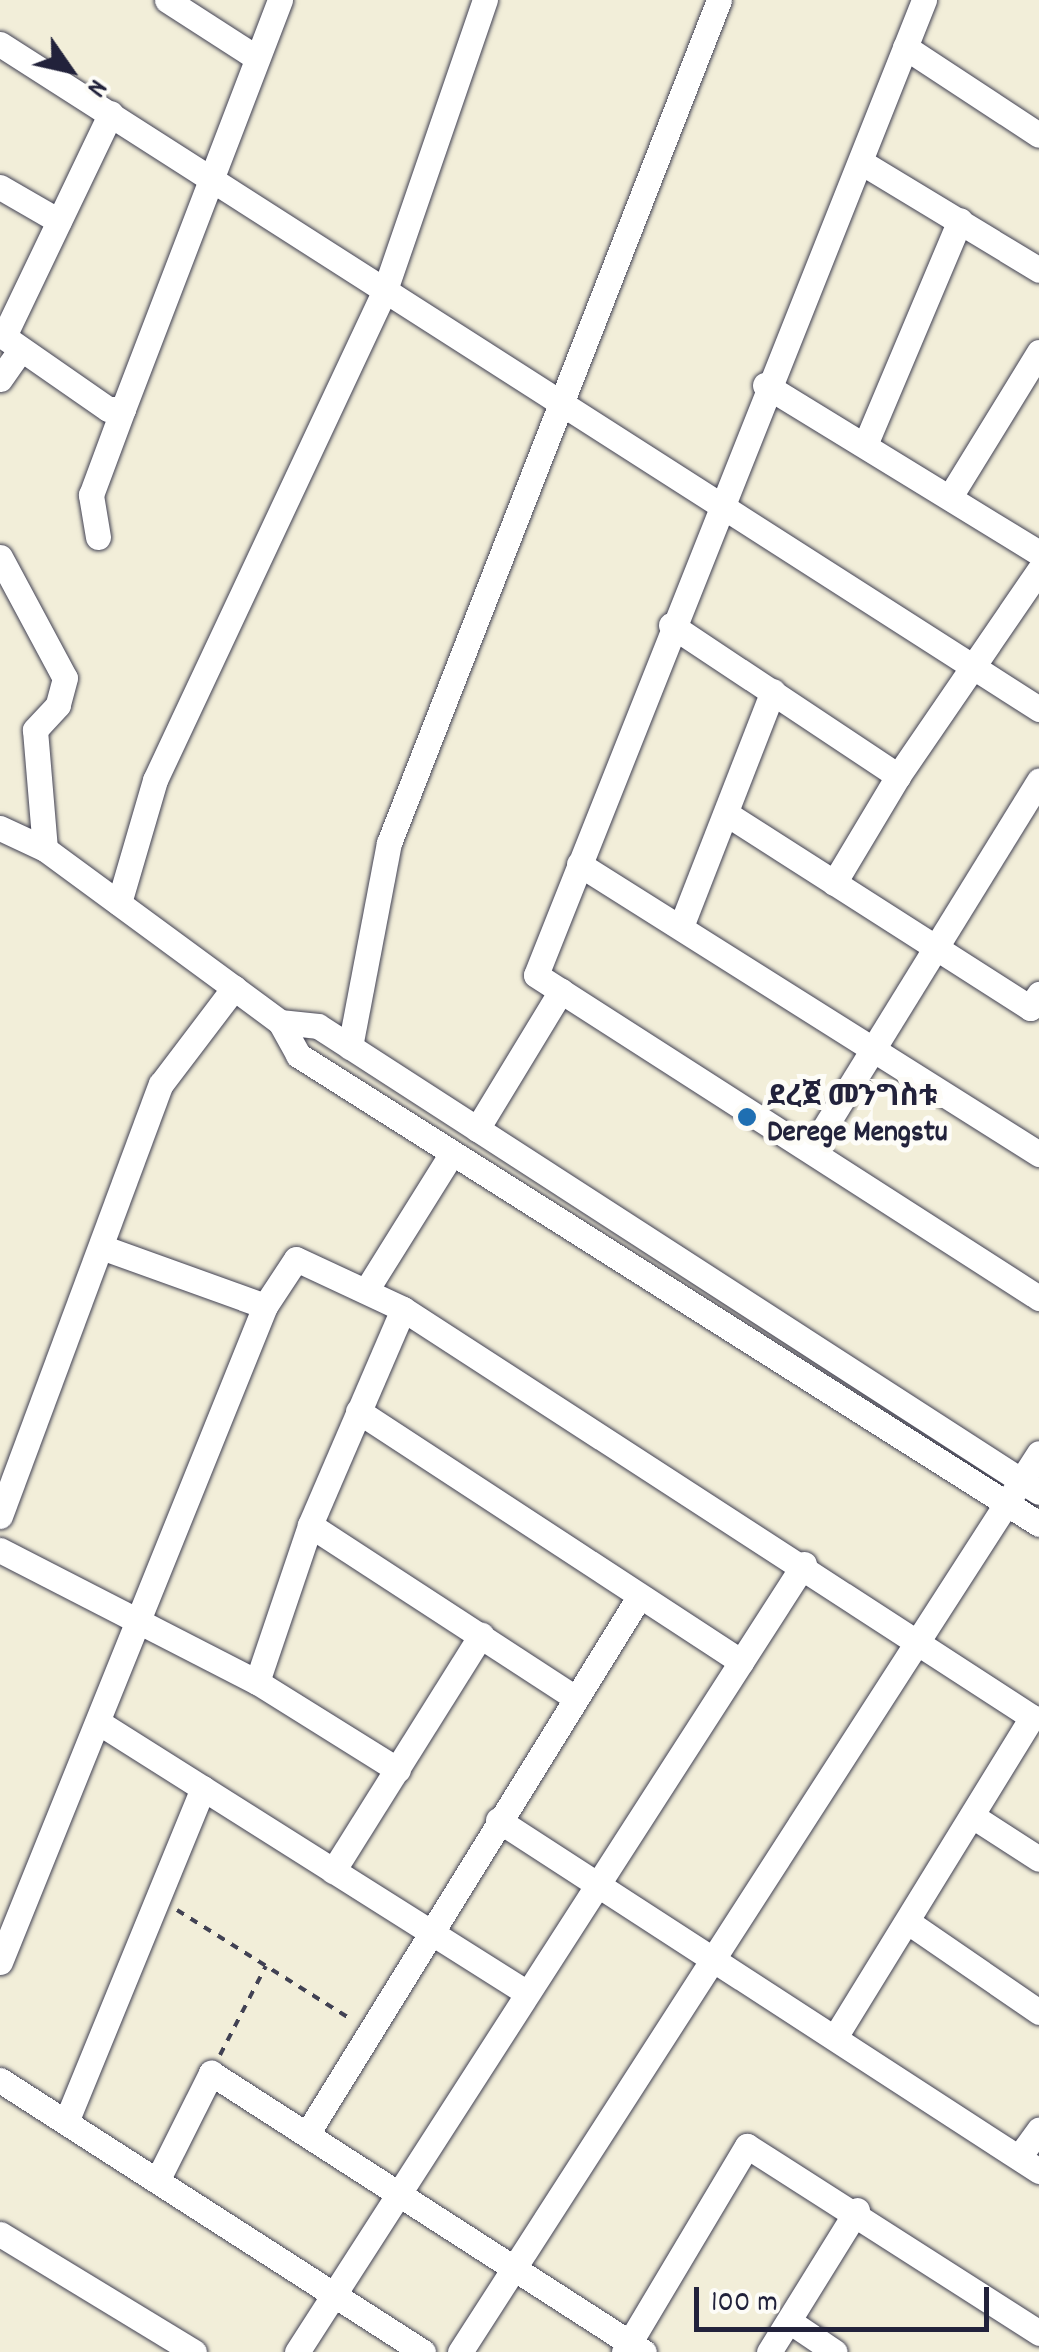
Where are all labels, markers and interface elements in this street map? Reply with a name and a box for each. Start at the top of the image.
north arrow [20,20,120,120]
text: N [74,70,115,104]
place label: ደረጀ መንግስቱ Derege Mengstu [767,1082,948,1152]
marker: ደረጀ መንግስቱ Derege Mengstu [736,1106,758,1128]
scale bar [699,2267,994,2329]
text: 100 m [711,2283,778,2326]

